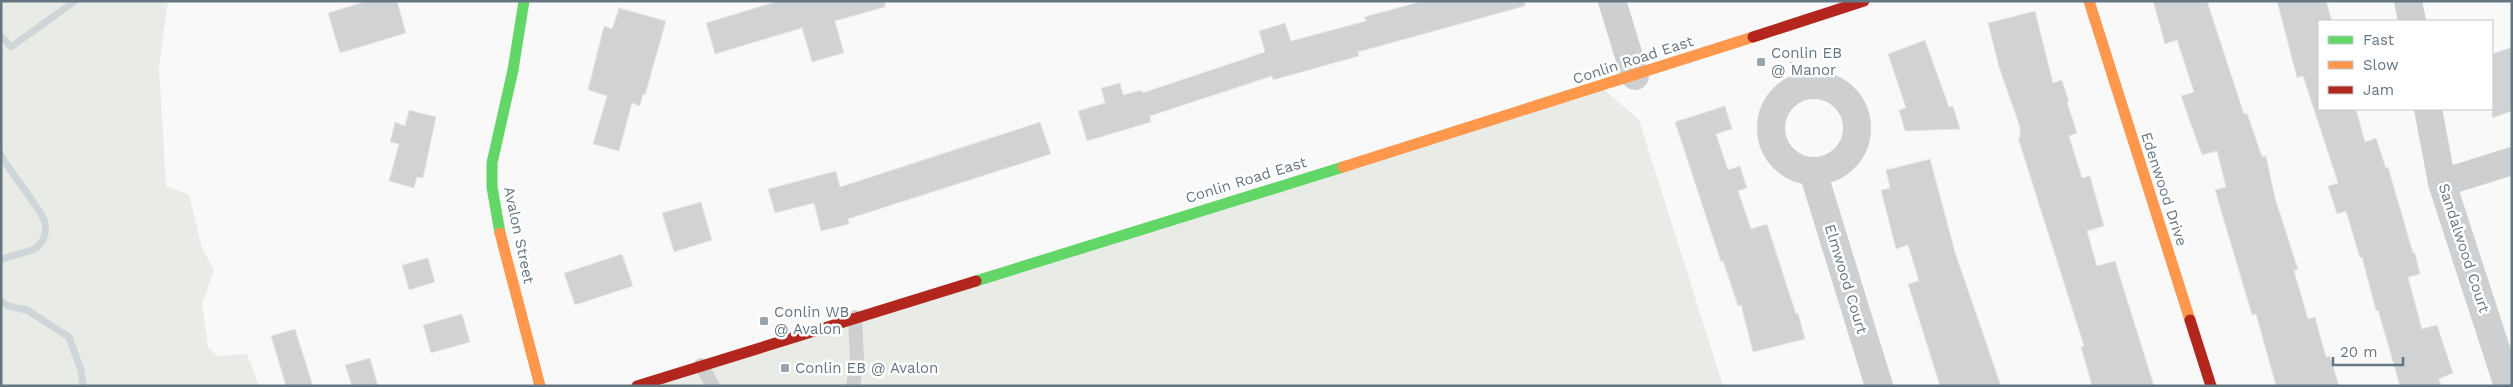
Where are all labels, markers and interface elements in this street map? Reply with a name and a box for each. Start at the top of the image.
legend [2318,20,2493,110]
text: Fast [2363,31,2395,49]
street label: Conlin Road East [1571,32,1696,88]
place label: Conlin EB @ Manor [1771,44,1842,79]
marker: Conlin EB @ Manor [1755,56,1767,68]
text: Slow [2363,56,2399,74]
text: Jam [2363,81,2394,99]
street label: Edenwood Drive [2137,130,2191,248]
street label: Conlin Road East [1183,153,1309,207]
street label: Sandalwood Court [2435,181,2494,316]
street label: Avalon Street [500,185,538,286]
street label: Elmwood Court [1821,222,1871,337]
place label: Conlin WB @ Avalon [774,303,849,338]
marker: Conlin WB @ Avalon [758,315,770,327]
scale bar [2333,334,2403,366]
text: 20 m [2340,343,2378,361]
place label: Conlin EB @ Avalon [795,359,938,377]
marker: Conlin EB @ Avalon [779,362,791,374]

